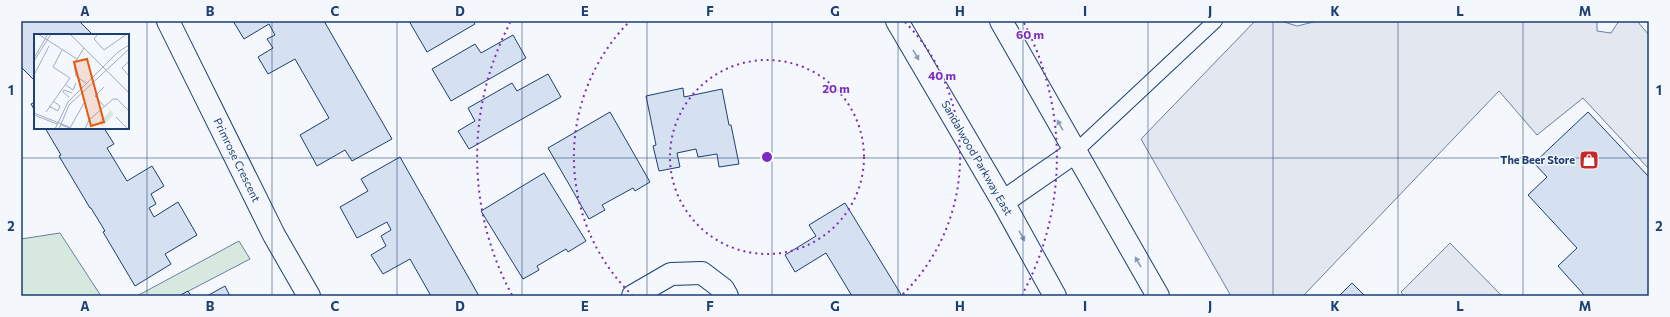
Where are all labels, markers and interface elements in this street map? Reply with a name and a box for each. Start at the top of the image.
text: A [80,3,90,19]
text: B [206,3,215,19]
text: C [331,3,340,19]
text: D [455,3,465,19]
text: E [581,3,589,19]
text: F [706,3,714,19]
text: G [830,3,840,19]
text: H [955,3,965,19]
text: I [1083,3,1087,19]
text: J [1208,3,1212,19]
text: K [1330,3,1340,19]
text: L [1456,3,1464,19]
text: M [1579,3,1591,19]
text: 60 m [1016,27,1044,41]
inset map [34,34,129,129]
one-way arrow [913,49,920,61]
text: 40 m [928,68,956,82]
text: 20 m [822,81,850,95]
text: 1 [8,82,14,98]
text: 1 [1656,82,1662,98]
street label: Sandalwood Parkway East [939,98,1016,218]
street label: Primrose Crescent [211,116,264,204]
one-way arrow [1056,119,1063,131]
shop icon: The Beer Store [1578,149,1600,171]
centre of rings [760,150,774,164]
place label: The Beer Store [1500,153,1575,166]
text: 2 [7,218,15,234]
text: 2 [1655,218,1663,234]
one-way arrow [1018,230,1025,242]
one-way arrow [1135,256,1142,268]
text: A [80,298,90,314]
text: B [206,298,215,314]
text: C [331,298,340,314]
text: D [455,298,465,314]
text: E [581,298,589,314]
text: F [706,298,714,314]
text: G [830,298,840,314]
text: H [955,298,965,314]
text: I [1083,298,1087,314]
text: J [1208,298,1212,314]
text: K [1330,298,1340,314]
text: L [1456,298,1464,314]
text: M [1579,298,1591,314]

